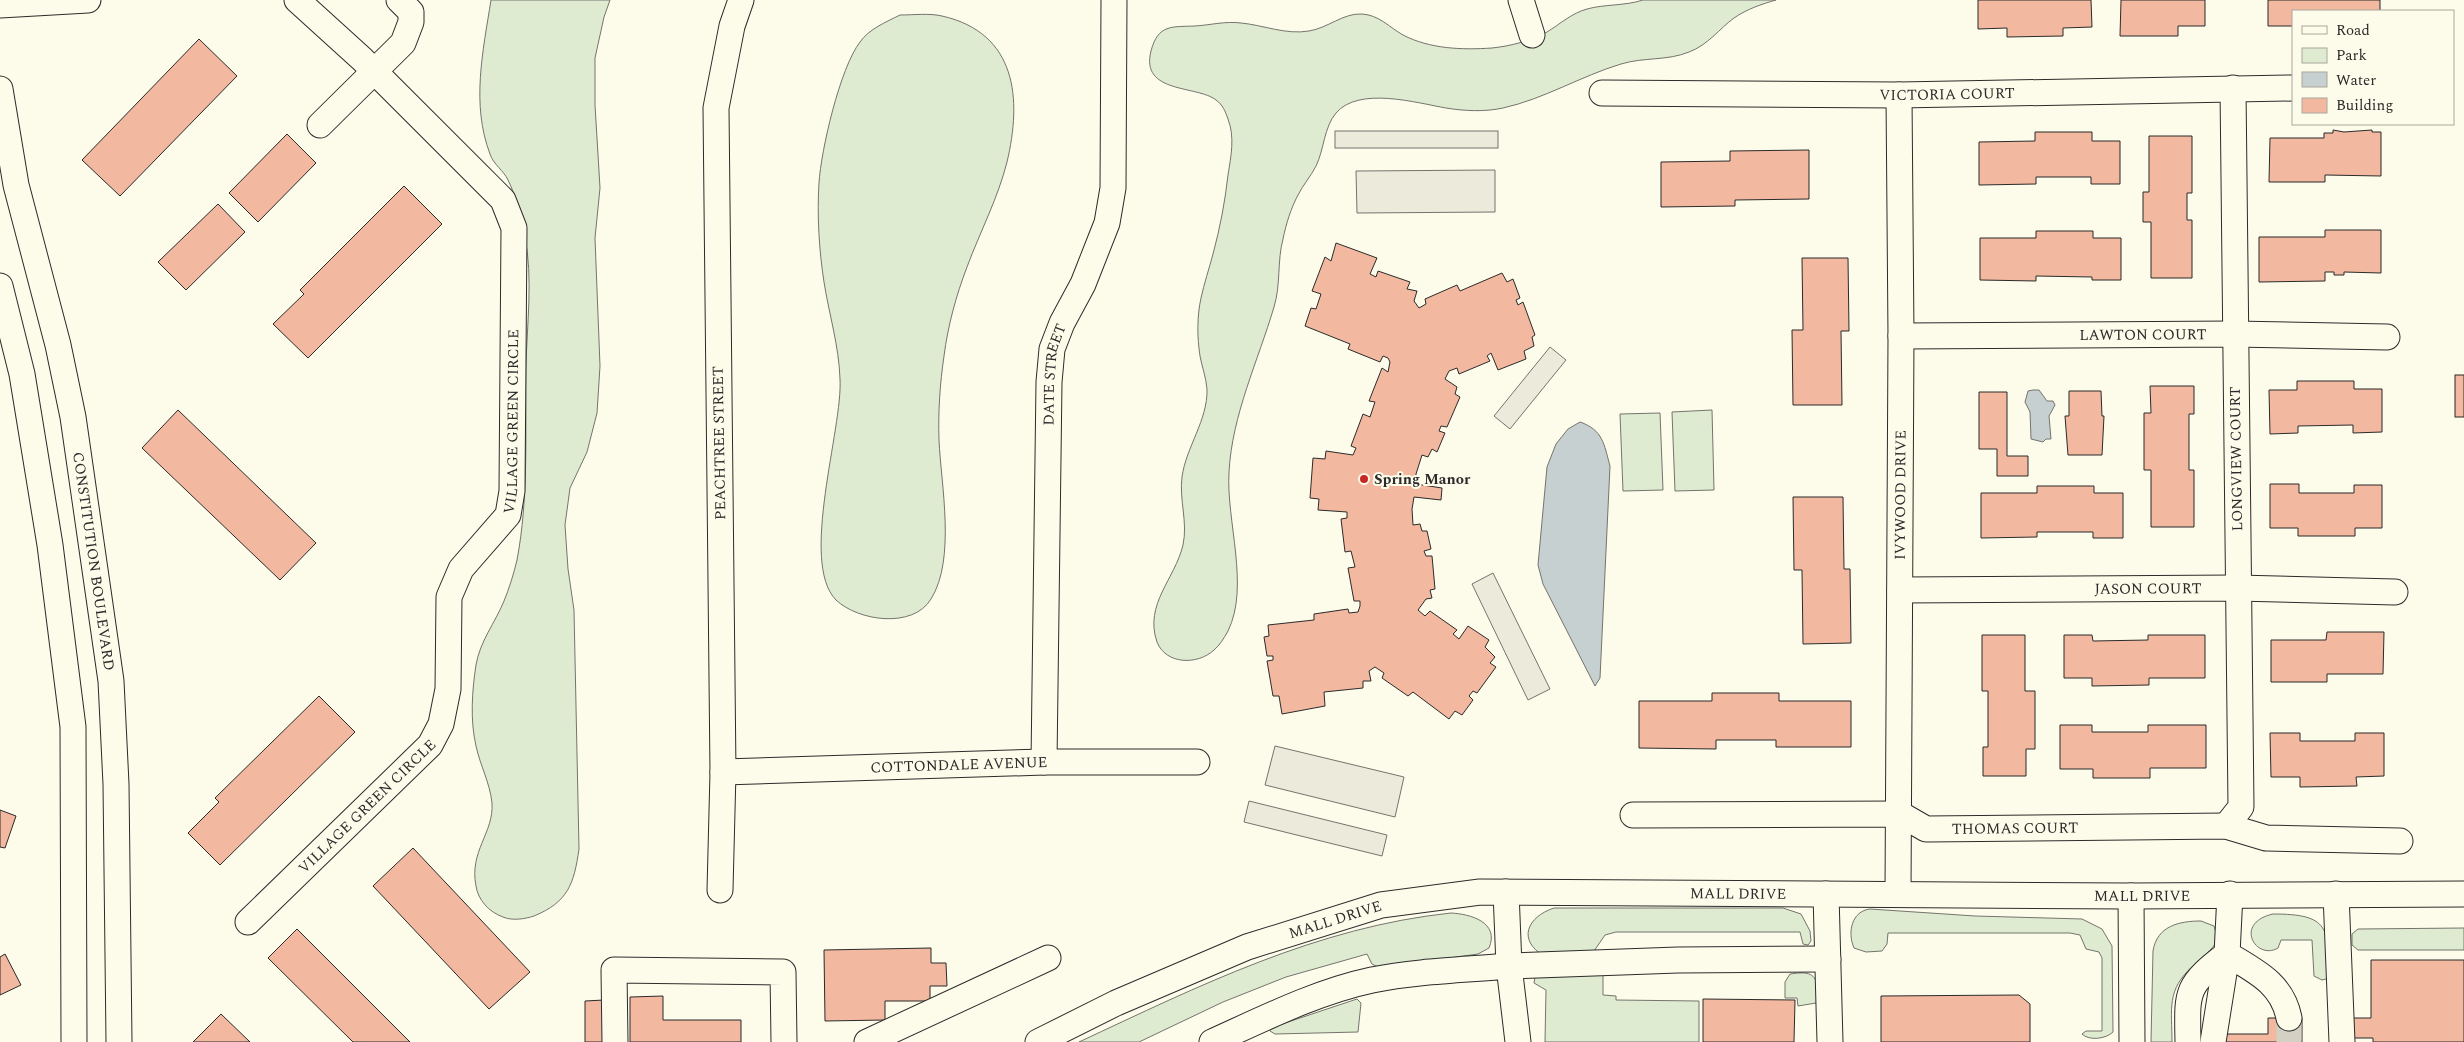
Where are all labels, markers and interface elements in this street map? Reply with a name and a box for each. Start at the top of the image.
legend [2292,10,2454,125]
text: Road [2336,19,2370,42]
text: Park [2336,44,2367,67]
text: Water [2336,69,2376,92]
street label: VICTORIA COURT [1879,82,2015,107]
text: Building [2336,94,2393,117]
street label: DATE STREET [1037,320,1073,426]
street label: LAWTON COURT [2079,323,2207,347]
street label: VILLAGE GREEN CIRCLE [497,329,525,516]
street label: PEACHTREE STREET [707,366,732,520]
street label: LONGVIEW COURT [2224,386,2249,532]
street label: IVYWOOD DRIVE [1889,430,1912,560]
street label: CONSTITUTION BOULEVARD [66,450,120,672]
place label: Spring Manor [1374,468,1471,491]
marker: Spring Manor [1358,473,1370,485]
street label: JASON COURT [2094,577,2202,601]
street label: VILLAGE GREEN CIRCLE [293,734,442,879]
street label: COTTONDALE AVENUE [870,751,1048,779]
street label: THOMAS COURT [1952,816,2078,841]
street label: MALL DRIVE [1690,882,1786,906]
street label: MALL DRIVE [2094,885,2190,908]
street label: MALL DRIVE [1286,894,1385,945]

